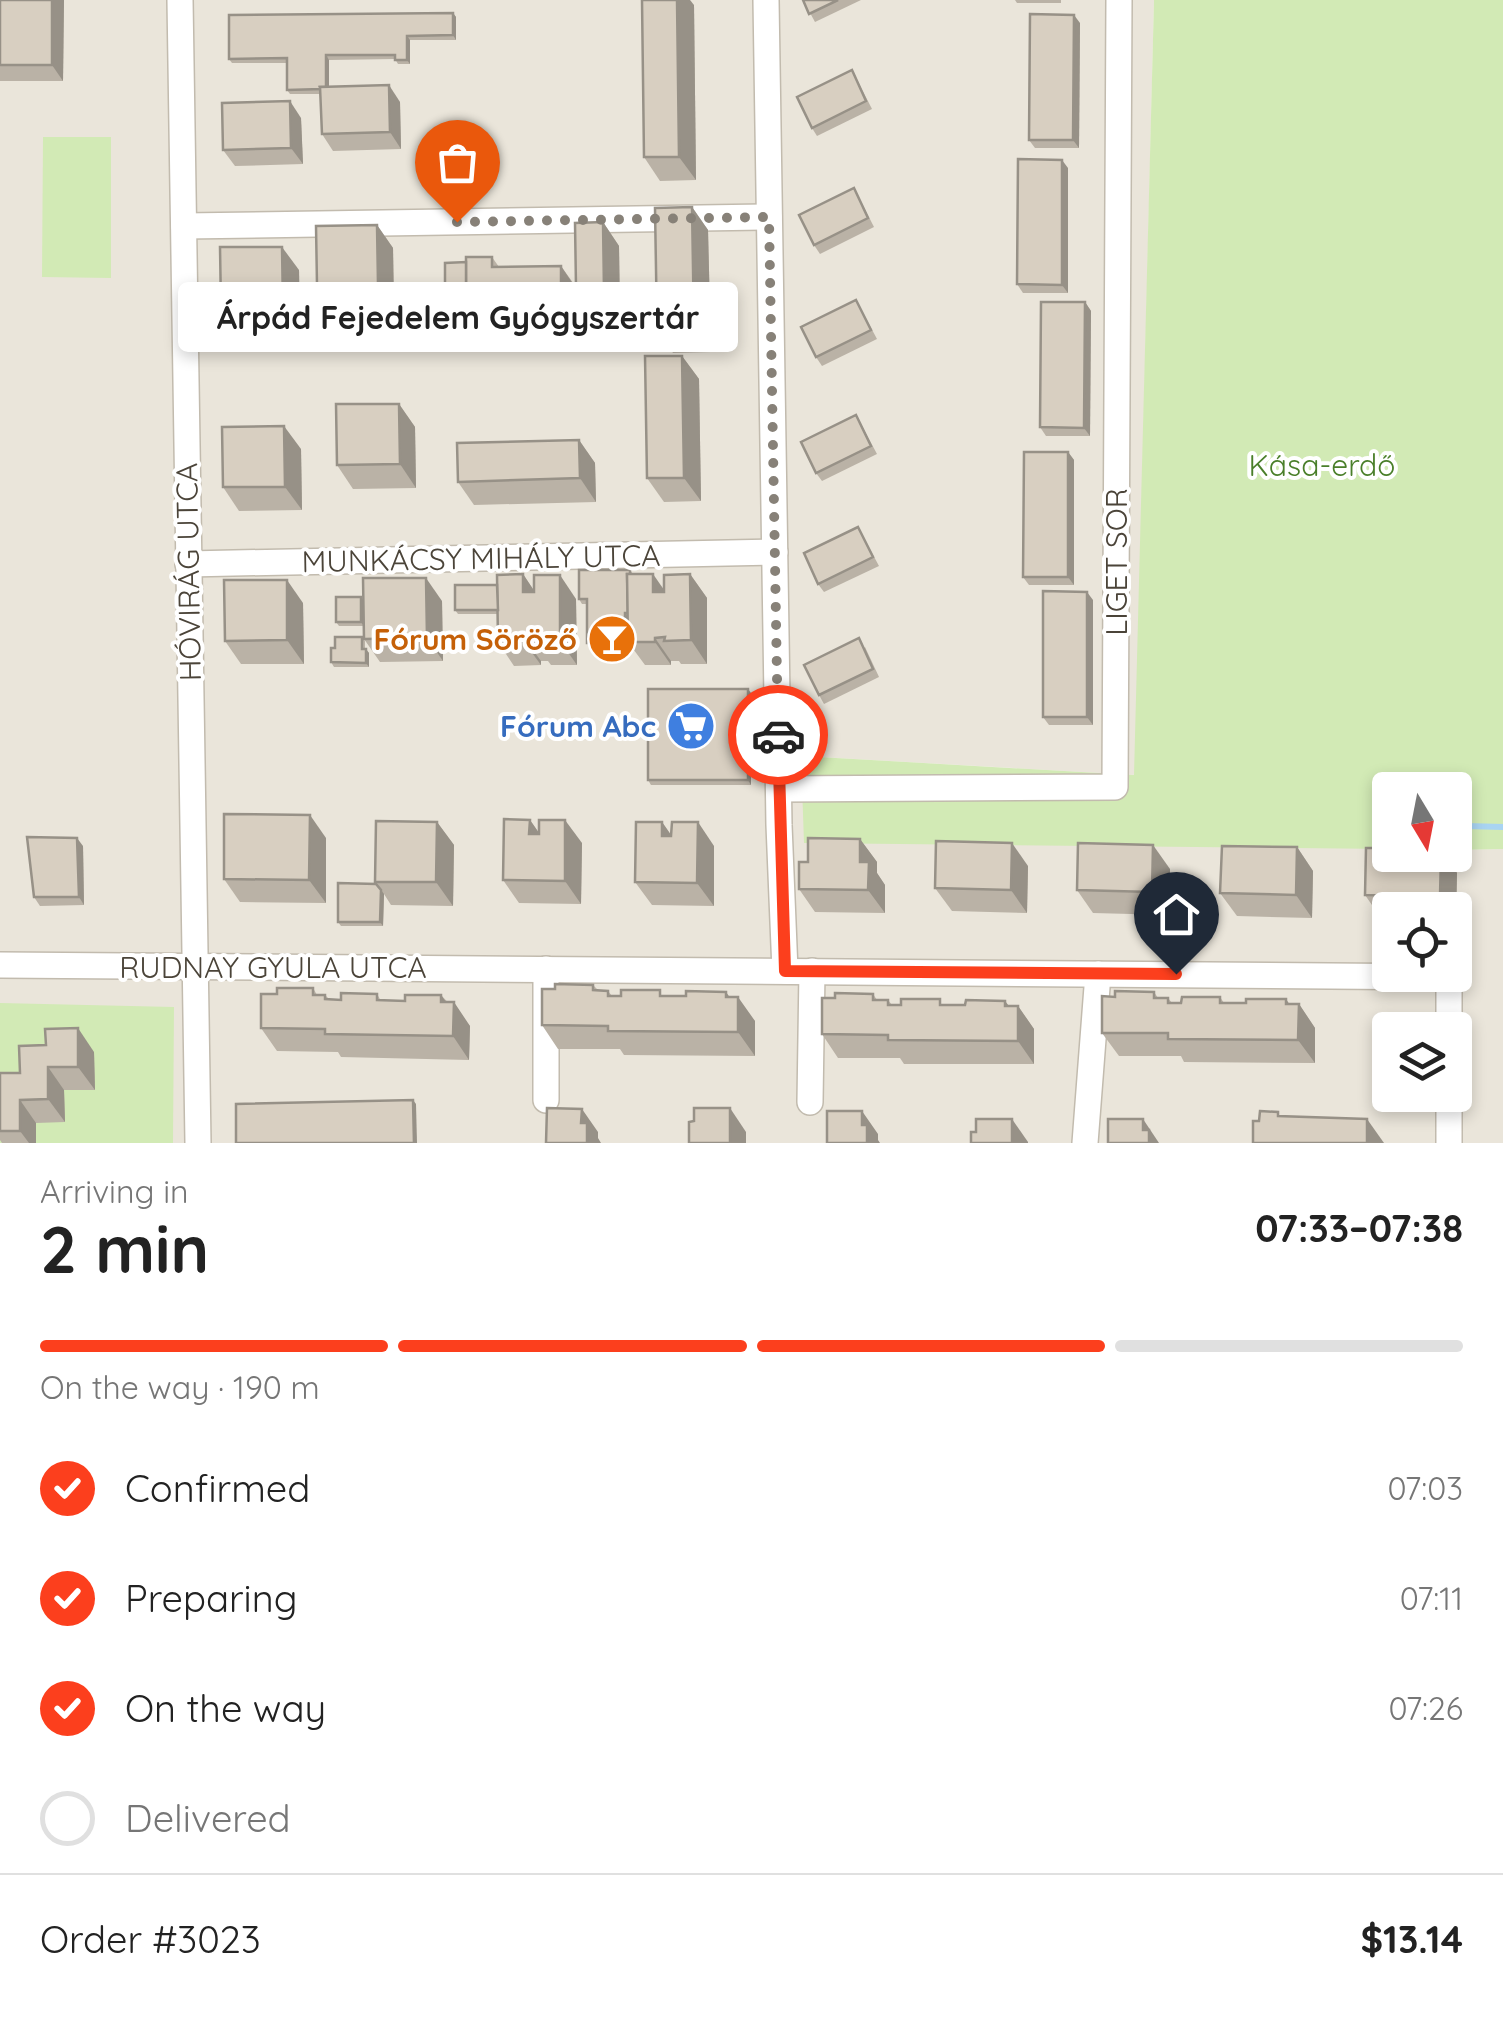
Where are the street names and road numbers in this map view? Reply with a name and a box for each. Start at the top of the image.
street label: HÓVIRÁG UTCA [167,462,209,682]
street label: LIGET SOR [1097,488,1135,636]
street label: MUNKÁCSY MIHÁLY UTCA [301,536,661,580]
street label: RUDNAY GYULA UTCA [119,948,427,986]

